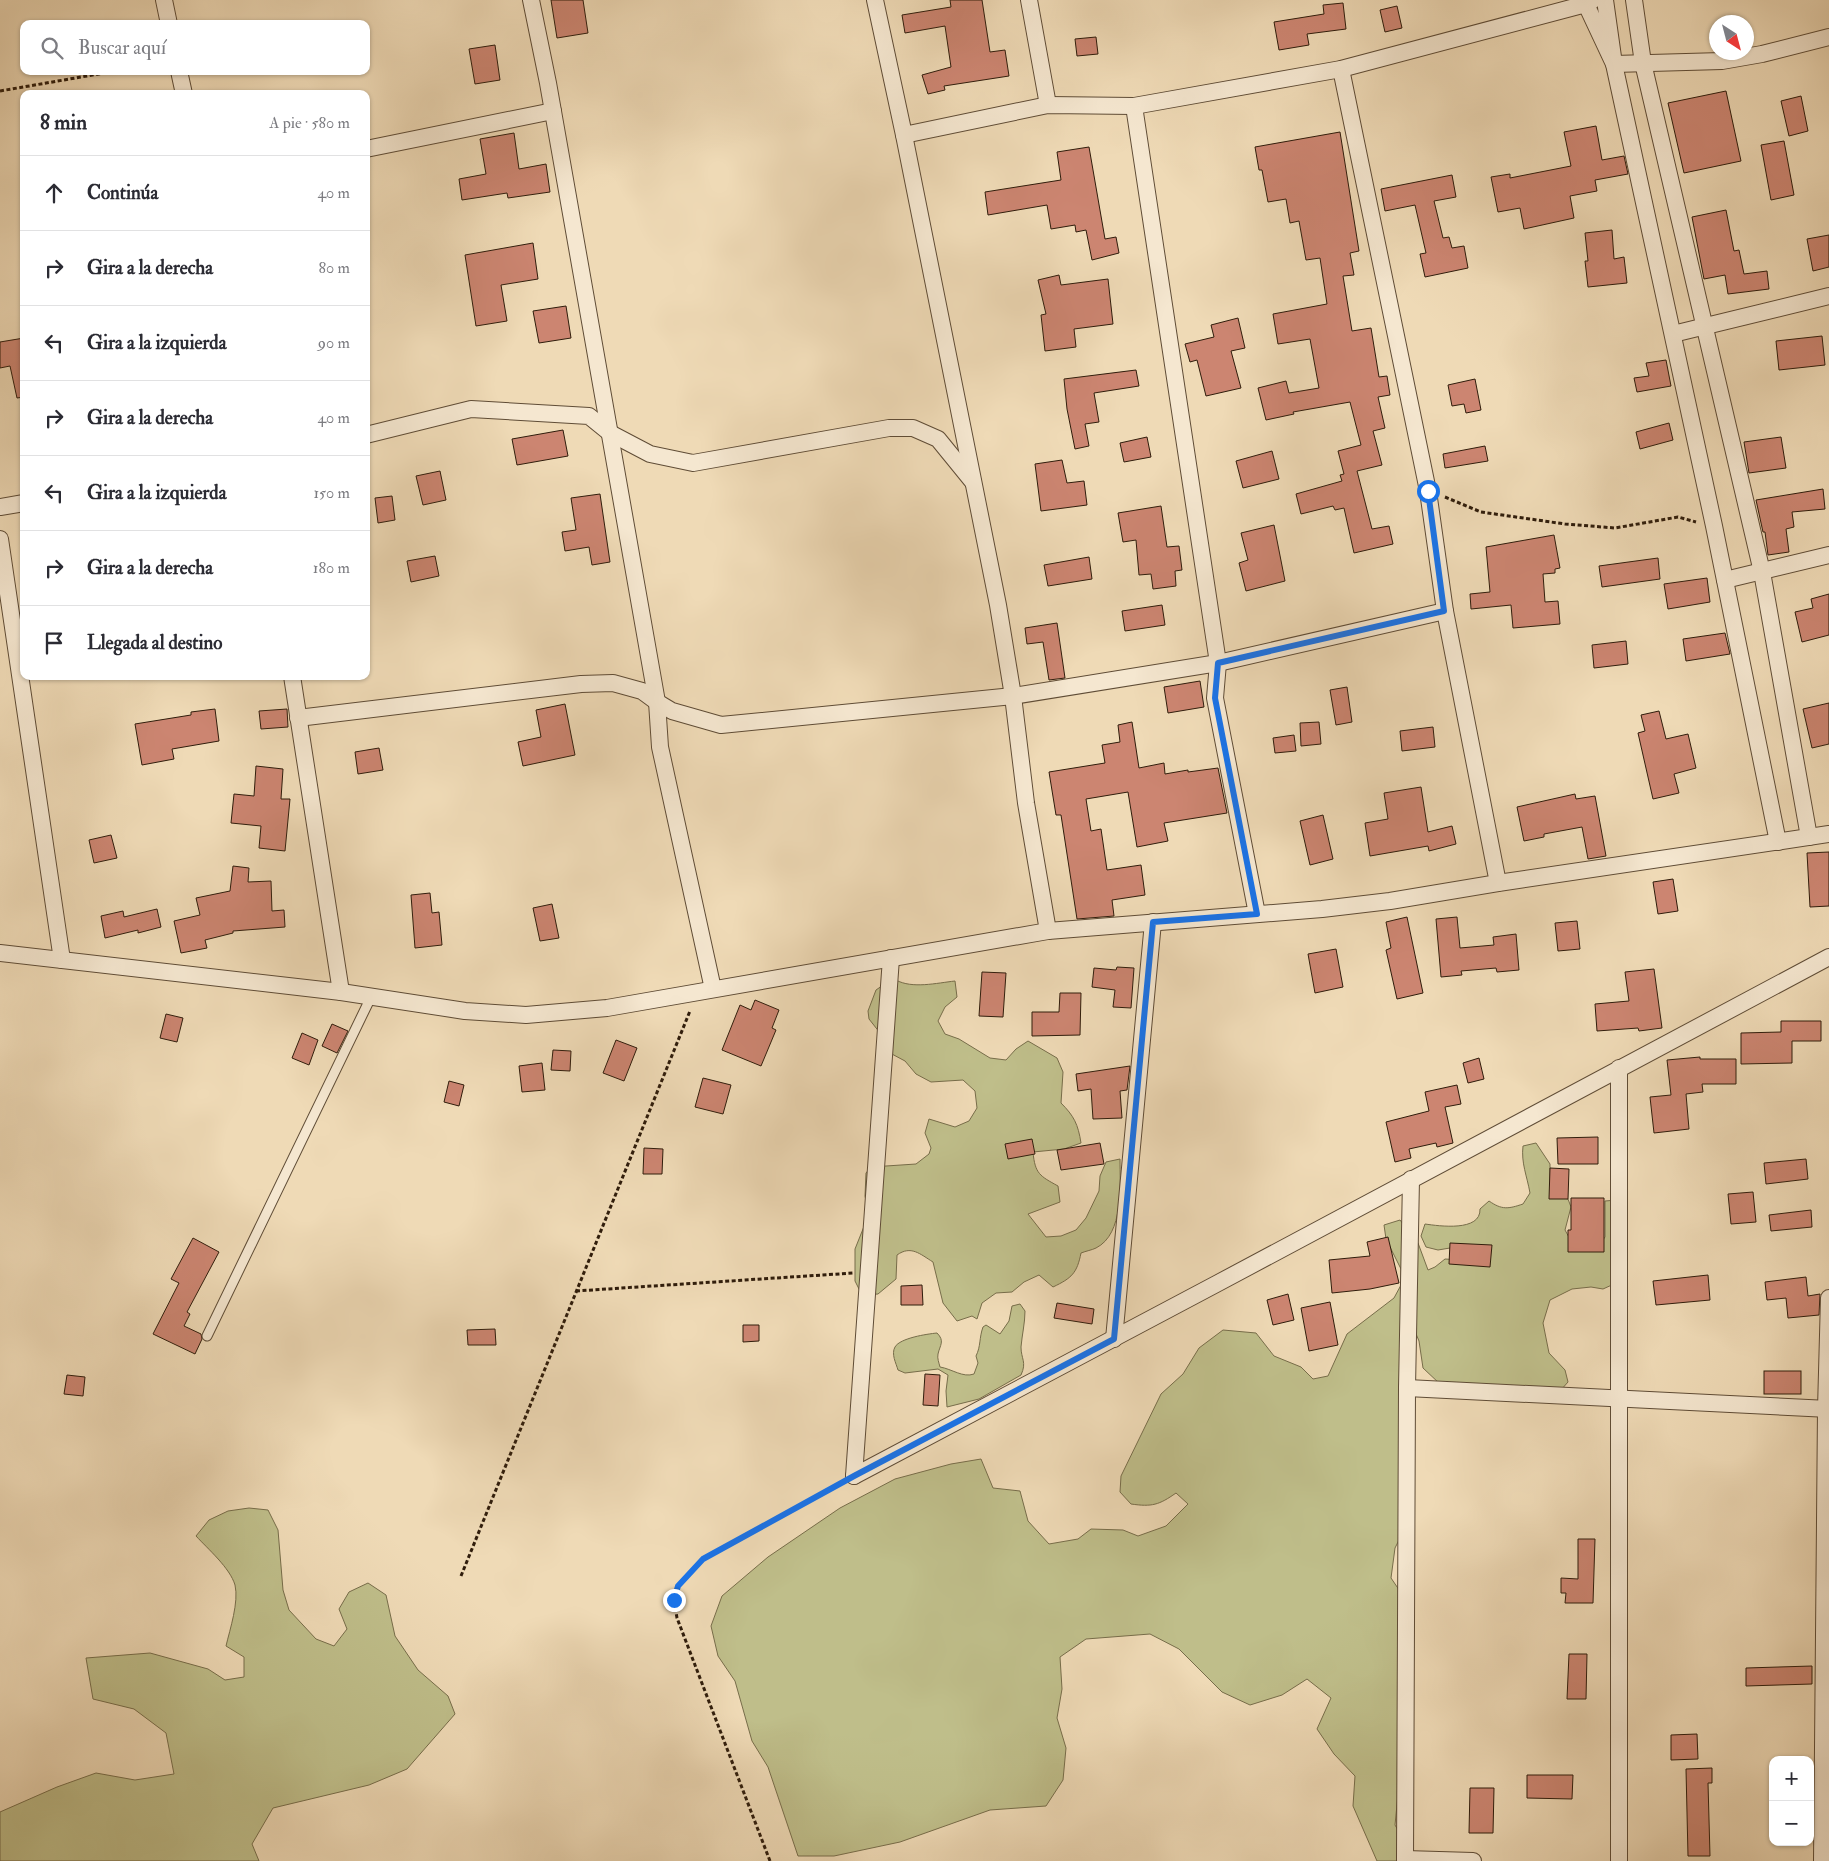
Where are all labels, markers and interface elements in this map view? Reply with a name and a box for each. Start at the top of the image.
north arrow [1709,15,1754,60]
search box [20,20,370,75]
icon: search [38,34,66,62]
text: Buscar aquí [78,36,166,60]
text: 8 min [40,109,87,136]
text: A pie · 580 m [269,113,350,133]
icon: ahead [40,179,68,207]
text: Continúa [87,181,158,205]
text: 40 m [317,183,350,203]
icon: right [40,254,68,282]
text: Gira a la derecha [87,256,213,280]
text: 80 m [319,258,350,278]
icon: left [40,329,68,357]
text: Gira a la izquierda [87,331,226,355]
text: 90 m [318,333,350,353]
icon: right [40,404,68,432]
text: Gira a la derecha [87,406,213,430]
text: 40 m [317,408,350,428]
icon: left [40,479,68,507]
route start [1417,480,1440,503]
text: Gira a la izquierda [87,481,226,505]
text: 150 m [313,483,350,503]
icon: right [40,554,68,582]
text: Gira a la derecha [87,556,213,580]
text: 180 m [313,558,350,578]
icon: arrive [40,629,68,657]
text: Llegada al destino [87,631,222,655]
route end [663,1589,686,1612]
map controls [1769,1756,1814,1846]
button: + [1769,1756,1814,1801]
button: − [1769,1801,1814,1846]

